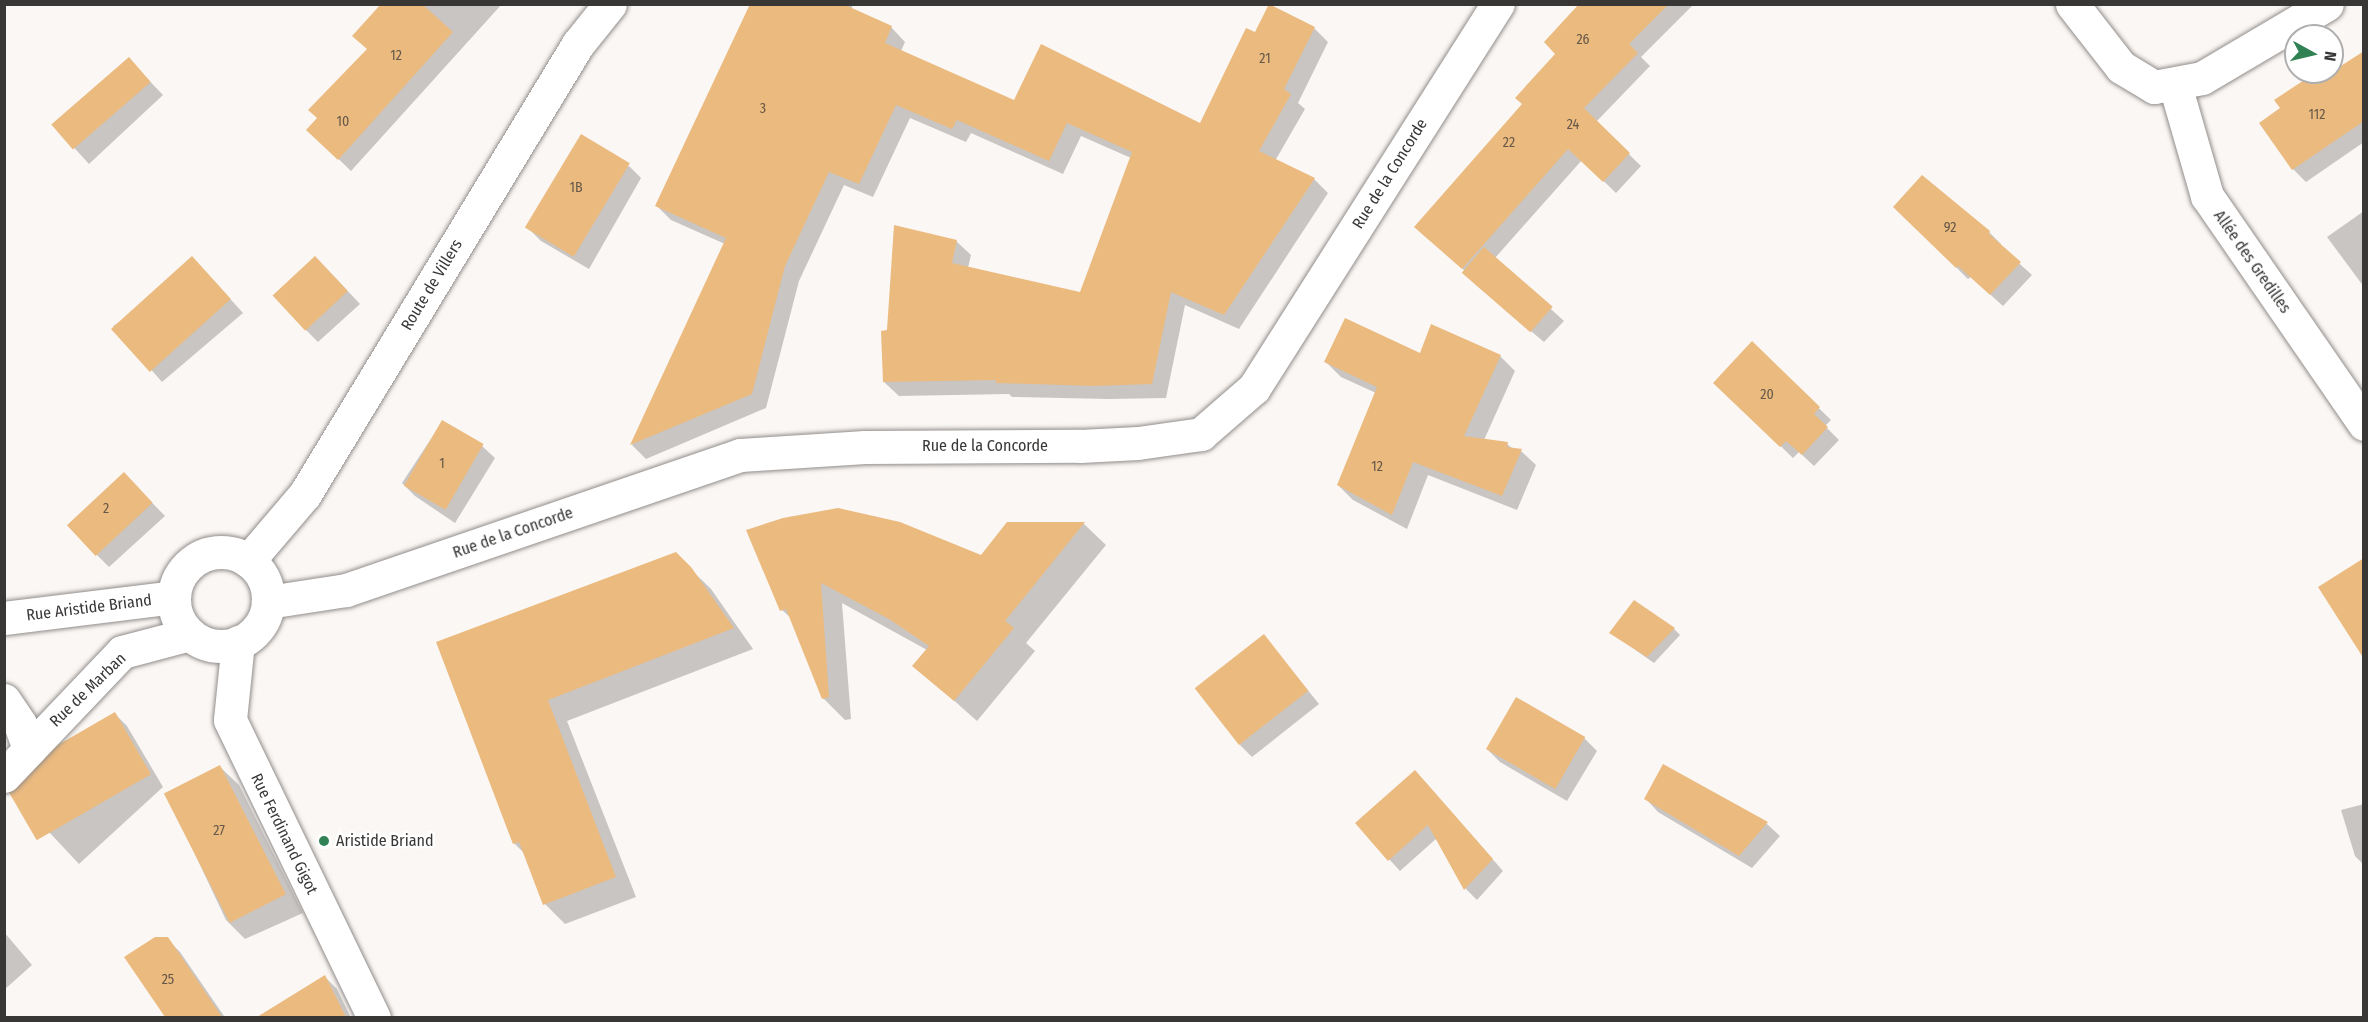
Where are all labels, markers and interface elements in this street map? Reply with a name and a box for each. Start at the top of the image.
north arrow [2284,24,2344,84]
house number: 26 [1576,32,1590,48]
house number: 12 [390,48,402,64]
text: N [2320,50,2340,62]
house number: 21 [1259,51,1271,67]
house number: 3 [760,101,766,117]
house number: 112 [2309,107,2325,123]
house number: 10 [337,114,349,130]
street label: Rue de la Concorde [1348,115,1432,233]
house number: 24 [1567,117,1579,133]
house number: 22 [1503,135,1515,151]
house number: 1B [569,180,583,196]
street label: Allée des Gredilles [2209,207,2295,317]
house number: 92 [1944,220,1956,236]
street label: Route de Villers [397,236,467,334]
house number: 20 [1760,387,1774,403]
street label: Rue de la Concorde [922,436,1048,456]
house number: 1 [439,456,445,472]
house number: 12 [1371,459,1383,475]
house number: 2 [103,501,109,517]
street label: Rue de la Concorde [450,503,576,563]
street label: Rue Aristide Briand [25,591,153,625]
street label: Rue de Marban [46,649,130,731]
street label: Rue Ferdinand Gigot [246,770,322,898]
house number: 27 [213,823,225,839]
place label: Aristide Briand [336,831,434,851]
marker: Aristide Briand [317,834,331,848]
house number: 25 [162,972,174,988]

